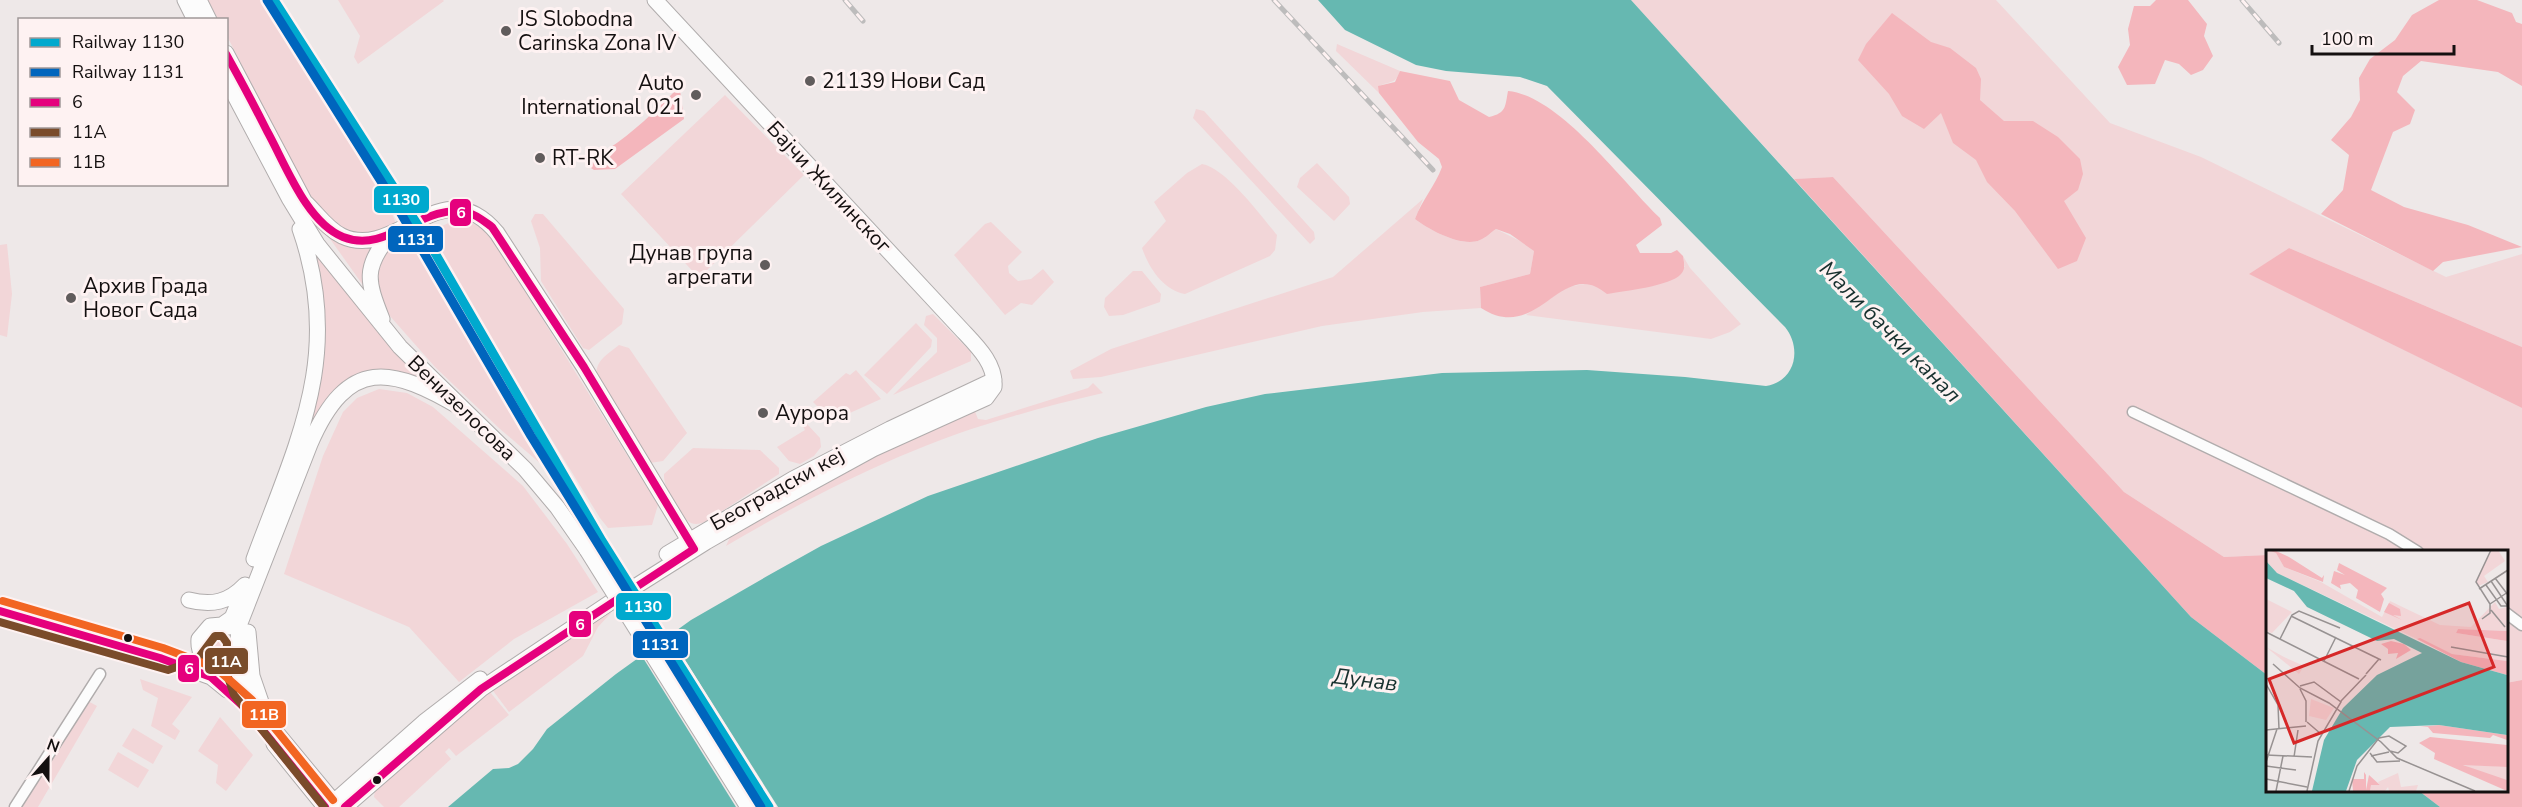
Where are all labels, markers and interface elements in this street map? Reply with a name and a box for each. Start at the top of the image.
place label: JS Slobodna Carinska Zona IV [517,5,677,57]
legend [18,18,228,186]
scale bar [2312,18,2454,56]
marker: JS Slobodna Carinska Zona IV [499,24,513,38]
text: 100 m [2321,27,2373,51]
text: Railway 1130 [72,30,184,54]
text: Railway 1131 [72,60,184,84]
place label: 21139 Нови Сад [822,67,985,95]
place label: Auto International 021 [521,69,684,121]
marker: 21139 Нови Сад [803,74,817,88]
marker: Auto International 021 [689,88,703,102]
text: 6 [72,90,83,114]
street label: Бајчи Жилинског [761,115,897,259]
text: 11A [72,120,107,144]
place label: RT-RK [552,144,614,172]
text: 11B [72,150,106,174]
marker: RT-RK [533,151,547,165]
line badge: 1130 [373,185,430,214]
text: 1130 [382,189,420,211]
line badge: 6 [449,198,472,227]
text: 6 [456,202,466,224]
line badge: 1131 [387,225,444,253]
text: 1131 [397,229,435,251]
place label: Дунав група агрегати [630,239,753,291]
water label: Мали бачки канал [1813,255,1967,409]
marker: Дунав група агрегати [758,258,772,272]
place label: Архив Града Новог Сада [83,272,208,324]
marker: Архив Града Новог Сада [64,291,78,305]
street label: Венизелосова [402,349,522,467]
place label: Аурора [775,399,849,427]
marker: Аурора [756,406,770,420]
street label: Београдски кеј [705,441,849,537]
inset map [2266,550,2507,792]
line badge: 1130 [615,592,672,621]
text: 1130 [624,596,662,618]
line badge: 6 [568,610,592,638]
text: 6 [575,614,585,636]
line badge: 1131 [632,630,689,659]
unlabelled marker [122,632,134,644]
text: 1131 [641,634,679,656]
line badge: 11A [204,647,249,675]
text: 11A [210,651,242,673]
line badge: 6 [177,654,200,683]
text: 6 [184,658,194,680]
water label: Дунав [1329,661,1399,699]
line badge: 11B [241,700,287,729]
text: 11B [249,704,279,726]
north arrow [18,729,78,789]
text: N [43,734,63,758]
unlabelled marker [371,774,383,786]

